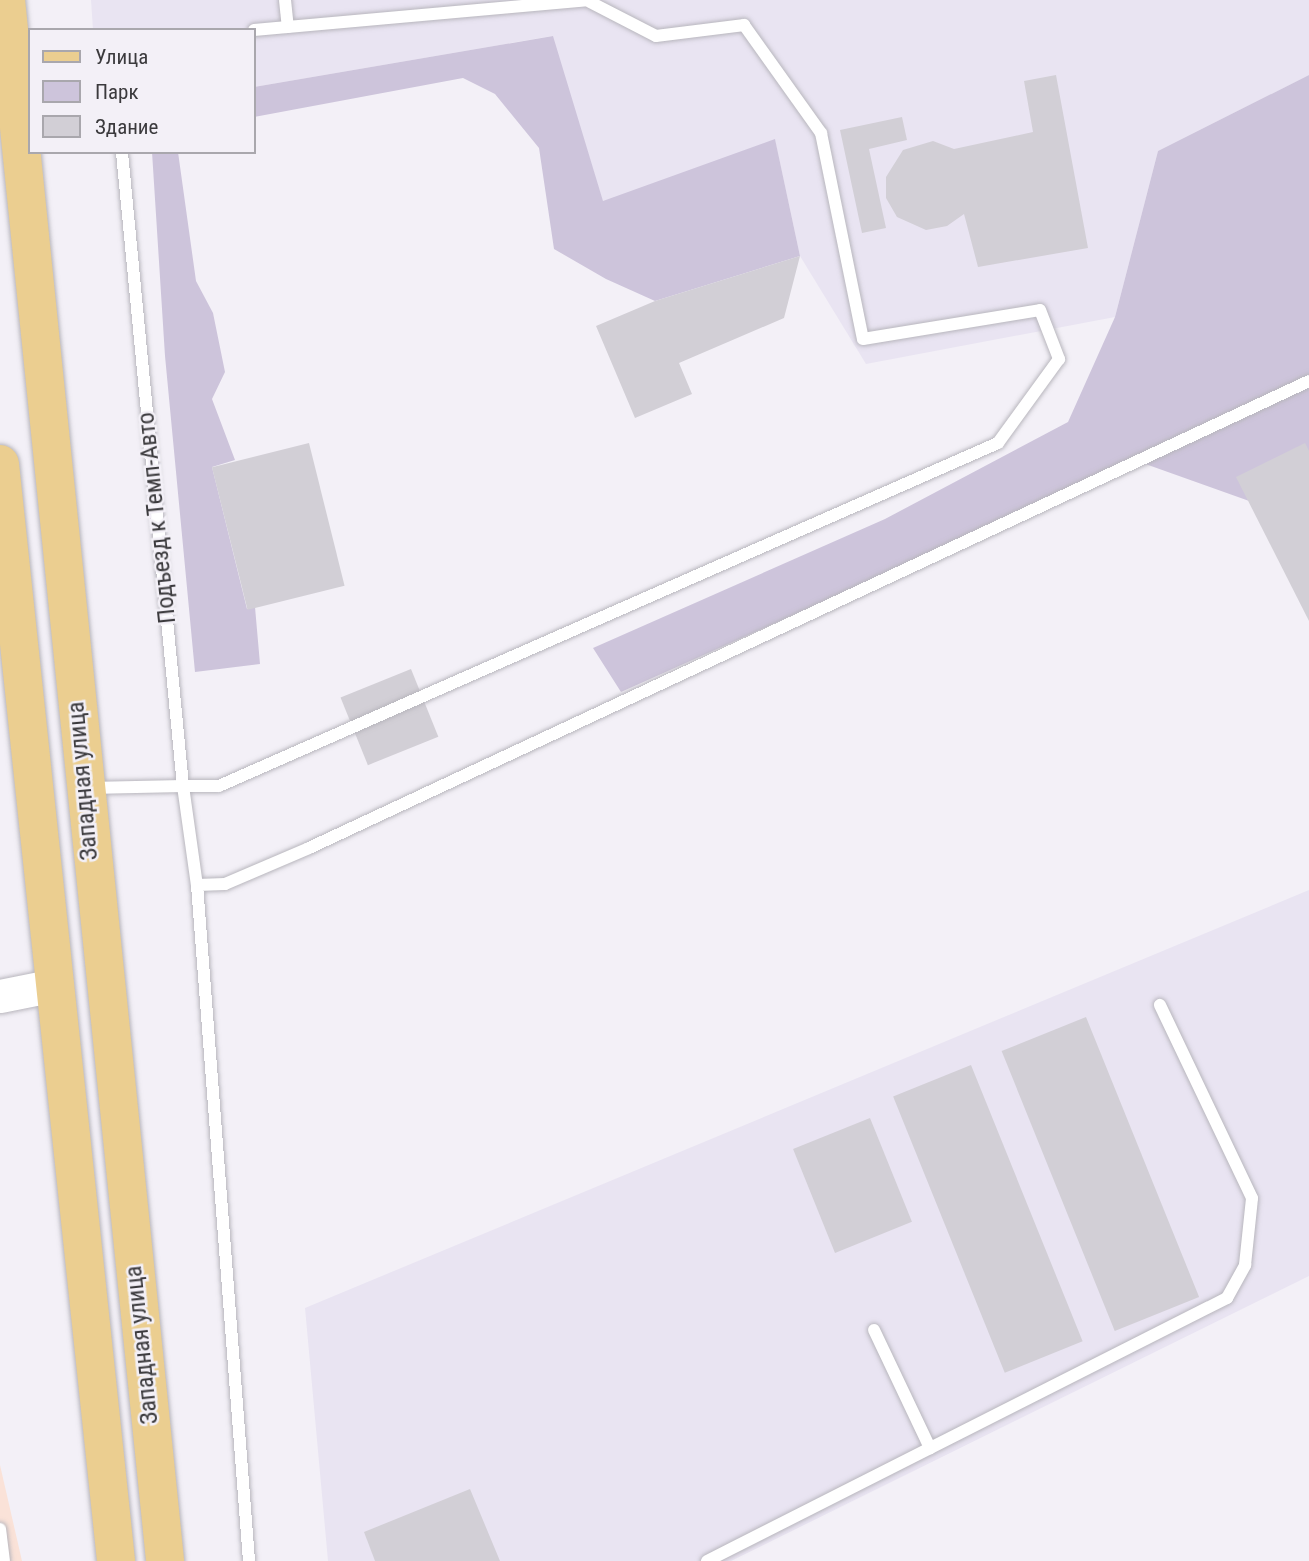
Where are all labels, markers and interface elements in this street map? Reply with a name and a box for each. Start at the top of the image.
legend [28,28,256,154]
text: Улица [95,45,148,69]
text: Парк [95,80,139,104]
text: Здание [95,115,158,139]
street label: Подъезд к Темп-Авто [132,411,182,625]
street label: Западная улица [62,700,104,862]
street label: Западная улица [119,1264,165,1426]

